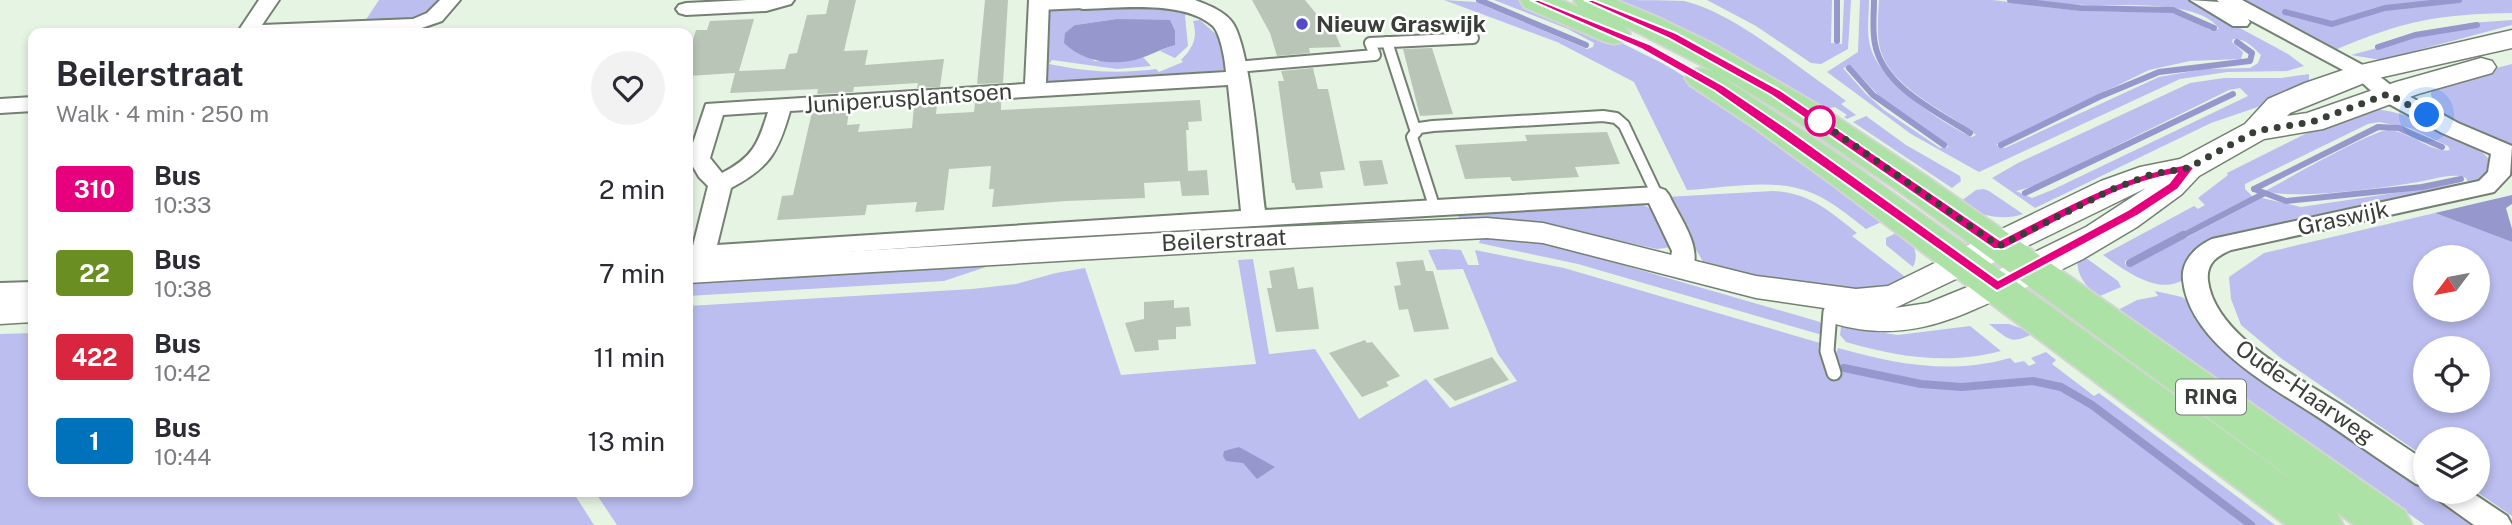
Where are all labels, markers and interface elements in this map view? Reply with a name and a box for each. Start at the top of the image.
place label: Nieuw Graswijk [1316,10,1486,37]
marker: Nieuw Graswijk [1294,16,1310,32]
button: heart [591,51,665,125]
text: Beilerstraat [56,55,244,93]
street label: Juniperusplantsoen [803,77,1013,118]
your location [2409,97,2444,132]
text: Walk · 4 min · 250 m [56,100,269,127]
unlabelled marker [1805,106,1835,136]
text: Bus [154,160,201,191]
text: 2 min [599,174,665,205]
text: 310 [74,175,115,203]
text: 10:33 [154,191,211,218]
street label: Graswijk [2295,195,2391,240]
street label: Beilerstraat [1161,223,1287,256]
text: Bus [154,244,201,275]
north arrow [2413,245,2490,322]
map controls [2413,245,2490,504]
text: 7 min [599,258,665,289]
text: 22 [79,259,110,287]
text: 10:38 [154,275,212,302]
text: Bus [154,328,201,359]
street label: Oude-Haarweg [2231,334,2380,449]
button: locate [2413,336,2490,413]
text: 11 min [593,342,665,373]
text: 422 [71,343,118,371]
text: 10:42 [154,359,211,386]
road number: RING [2176,380,2246,414]
text: Bus [154,412,201,443]
text: 13 min [588,426,665,457]
text: 1 [89,427,100,455]
button: layers [2413,427,2490,504]
text: 10:44 [154,443,211,470]

